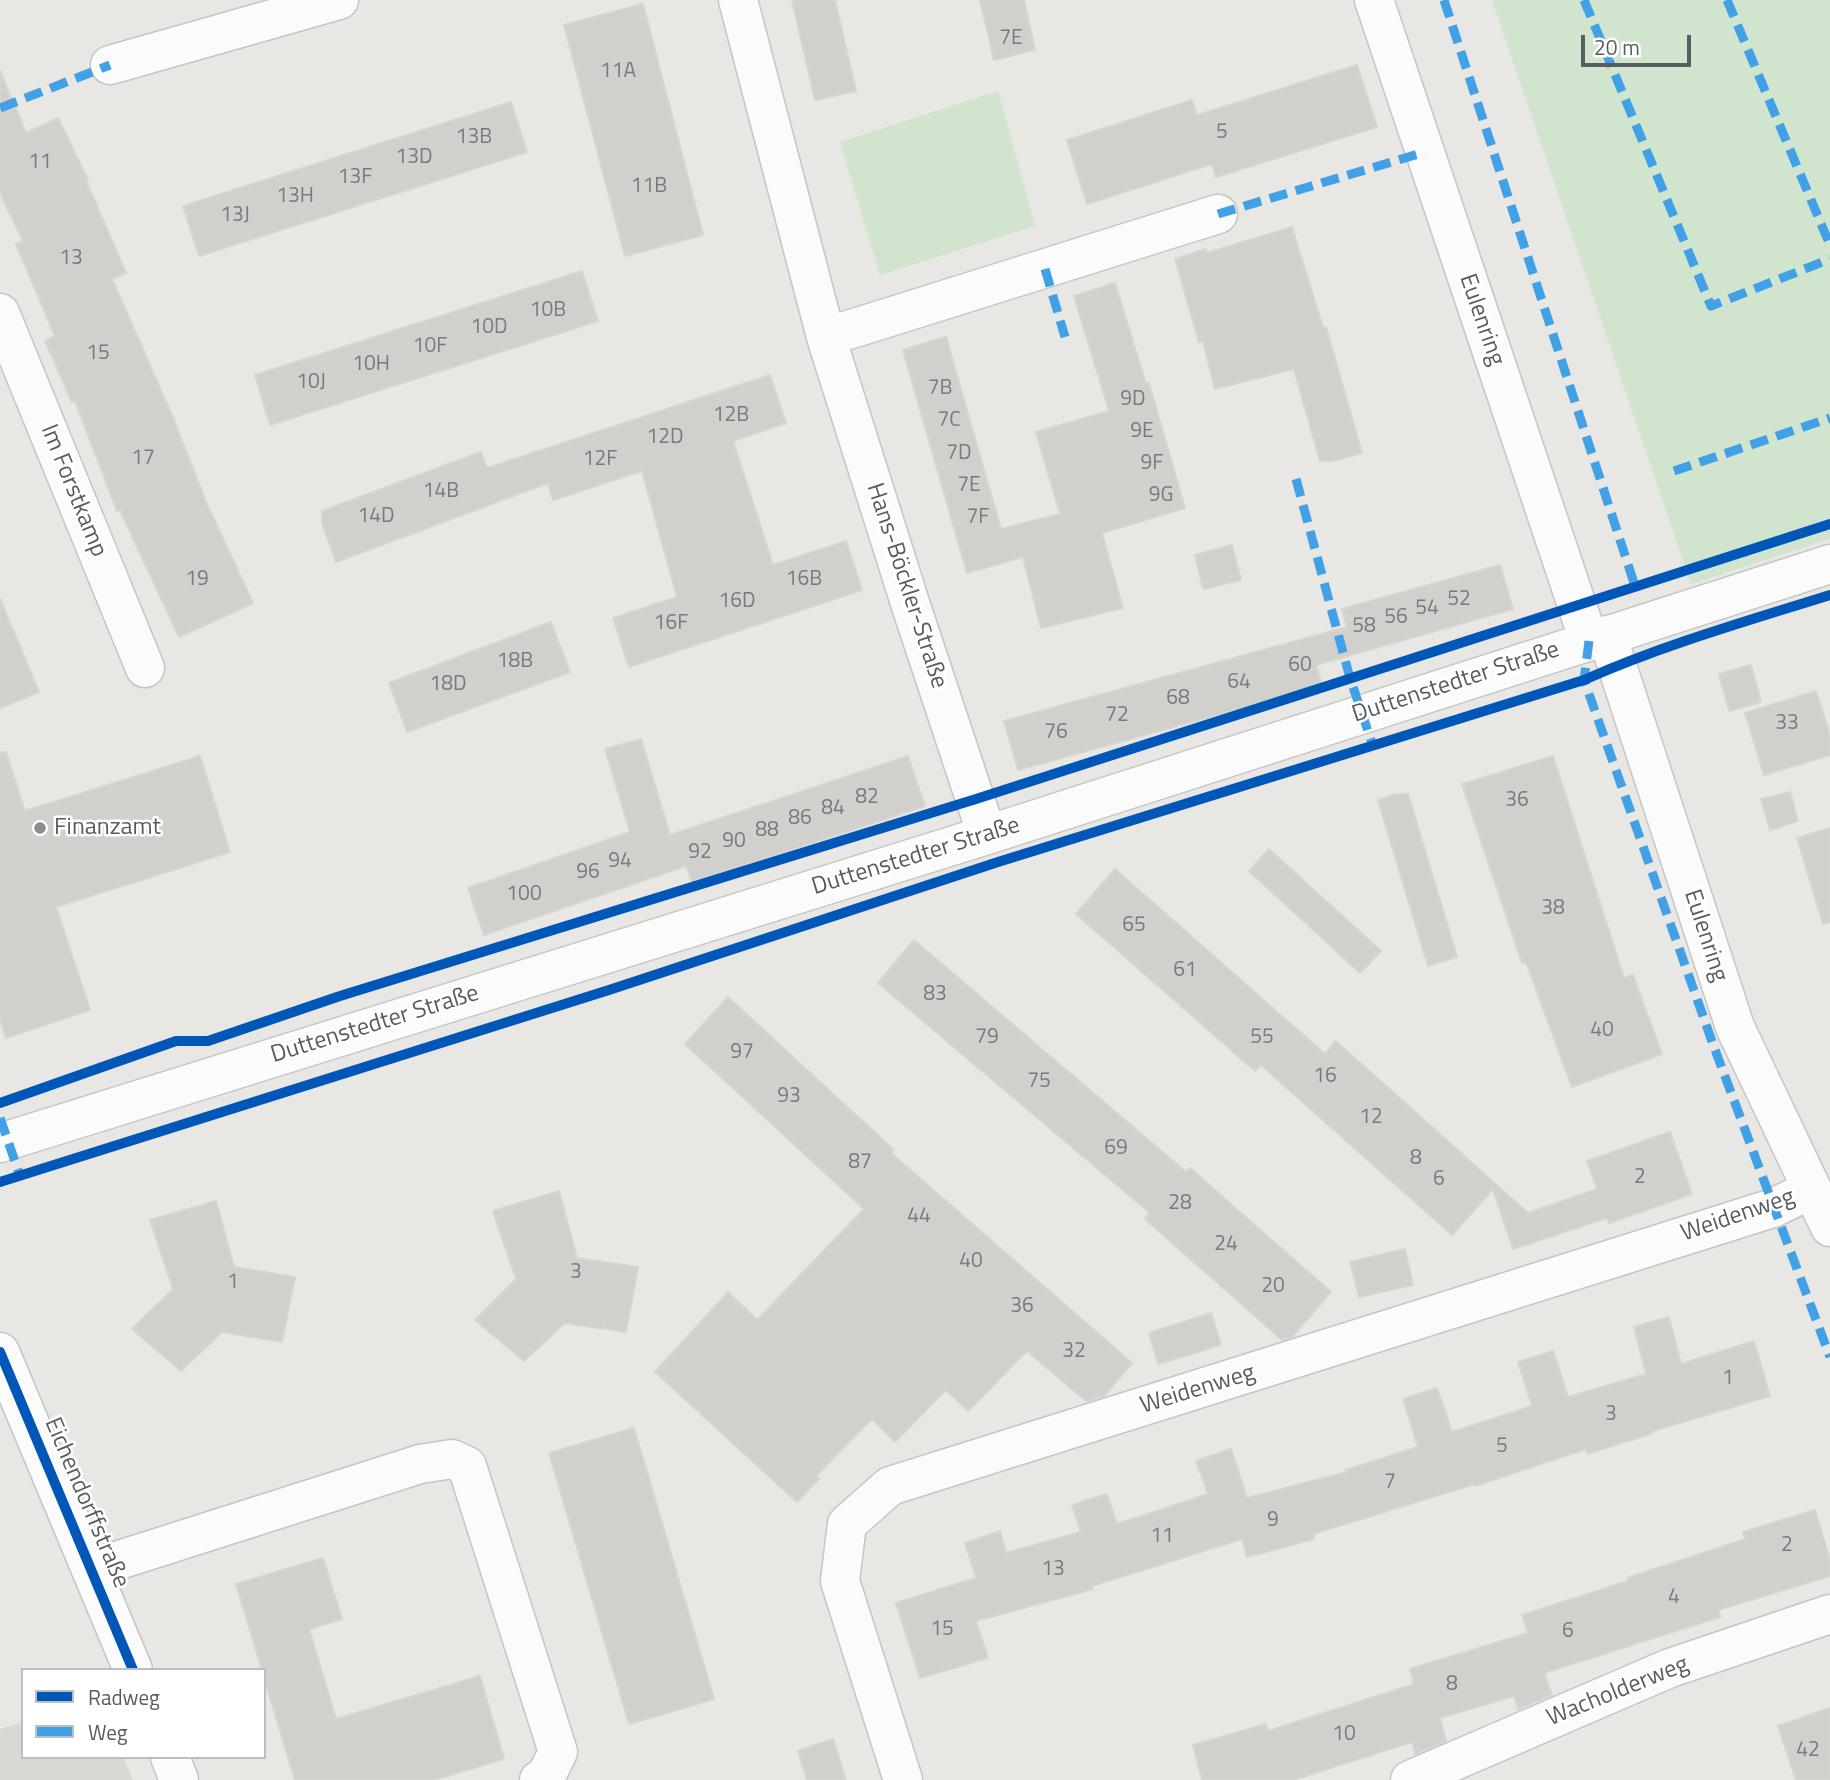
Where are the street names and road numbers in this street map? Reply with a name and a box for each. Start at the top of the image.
street label: Eulenring [1452,270,1510,370]
street label: Im Forstkamp [33,421,113,561]
street label: Hans-Böckler-Straße [859,480,953,692]
street label: Duttenstedter Straße [1349,636,1563,730]
street label: Duttenstedter Straße [808,812,1024,902]
street label: Eulenring [1677,886,1733,986]
street label: Duttenstedter Straße [267,980,483,1070]
street label: Weidenweg [1677,1183,1799,1249]
street label: Weidenweg [1137,1359,1259,1421]
street label: Eichendorffstraße [37,1413,135,1593]
street label: Wacholderweg [1543,1651,1693,1733]

